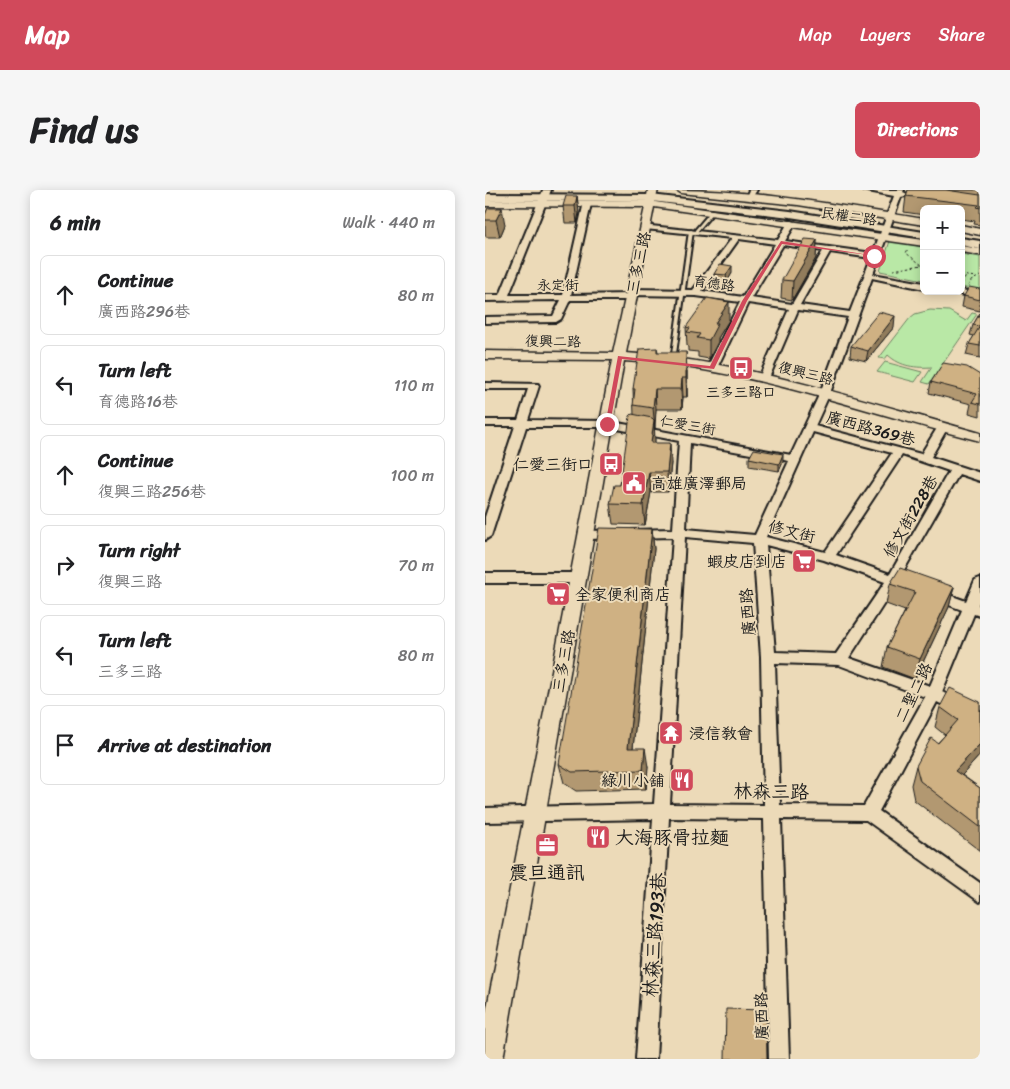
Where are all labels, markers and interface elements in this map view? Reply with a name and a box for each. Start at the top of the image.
text: Map [25,14,69,56]
text: Map [799,19,832,51]
text: Layers [860,19,911,51]
text: Share [939,19,985,51]
text: Find us [30,99,138,161]
button: Directions [855,102,980,158]
street label: 民權二路 [819,200,878,233]
text: 6 min [50,204,101,242]
map controls [920,205,965,295]
button: + [920,205,965,250]
text: Walk · 440 m [342,208,435,237]
street label: 三多三路 [618,229,659,297]
route start [863,245,886,268]
button: − [920,250,965,295]
text: Continue [98,264,174,297]
street label: 育德路 [691,268,736,299]
street label: 永定街 [537,273,579,298]
icon: ahead [51,281,79,309]
text: 80 m [398,281,434,310]
text: 廣西路296巷 [98,297,190,326]
street label: 復興二路 [525,329,581,354]
text: Turn left [98,354,171,387]
bus stop icon: 三多三路口 [728,355,754,381]
street label: 復興三路 [776,355,836,392]
icon: left [51,371,79,399]
text: 110 m [394,371,434,400]
place label: 三多三路口 [706,380,776,405]
text: 育德路16巷 [98,387,178,416]
street label: 廣西路369巷 [823,403,919,454]
street label: 仁愛三街 [658,408,718,443]
route end [596,413,619,436]
text: Continue [98,444,174,477]
place label: 仁愛三街口 [513,450,593,479]
bus stop icon: 仁愛三街口 [598,451,624,477]
icon: ahead [51,461,79,489]
text: 100 m [390,461,434,490]
place label: 高雄廣澤郵局 [651,469,747,498]
street label: 修文街228巷 [875,469,946,563]
public building icon: 高雄廣澤郵局 [621,470,647,496]
text: 復興三路256巷 [98,477,206,506]
street label: 修文街 [765,512,819,551]
text: Turn right [98,534,180,567]
place label: 蝦皮店到店 [707,547,787,576]
supermarket icon: 蝦皮店到店 [791,548,817,574]
icon: right [51,551,79,579]
text: 70 m [398,551,434,580]
text: 復興三路 [98,567,162,596]
place label: 全家便利商店 [575,580,671,609]
supermarket icon: 全家便利商店 [545,581,571,607]
street label: 廣西路 [731,587,764,637]
text: Turn left [98,624,171,657]
street label: 三多三路 [544,627,583,695]
icon: left [51,641,79,669]
text: 80 m [398,641,434,670]
text: 三多三路 [98,657,162,686]
street label: 二聖二路 [886,657,941,727]
place label: 浸信教會 [689,719,753,748]
temple icon: 浸信教會 [658,720,684,746]
text: Arrive at destination [98,729,271,762]
icon: arrive [51,731,79,759]
place label: 綠川小舖 [601,766,665,795]
restaurant icon: 綠川小舖 [669,767,695,793]
street label: 林森三路 [733,774,809,809]
place label: 大海豚骨拉麵 [615,821,729,854]
restaurant icon: 大海豚骨拉麵 [585,824,611,850]
office icon: 震旦通訊 [534,832,560,858]
place label: 震旦通訊 [509,856,585,889]
street label: 林森三路193巷 [634,871,675,999]
street label: 廣西路 [747,992,776,1040]

